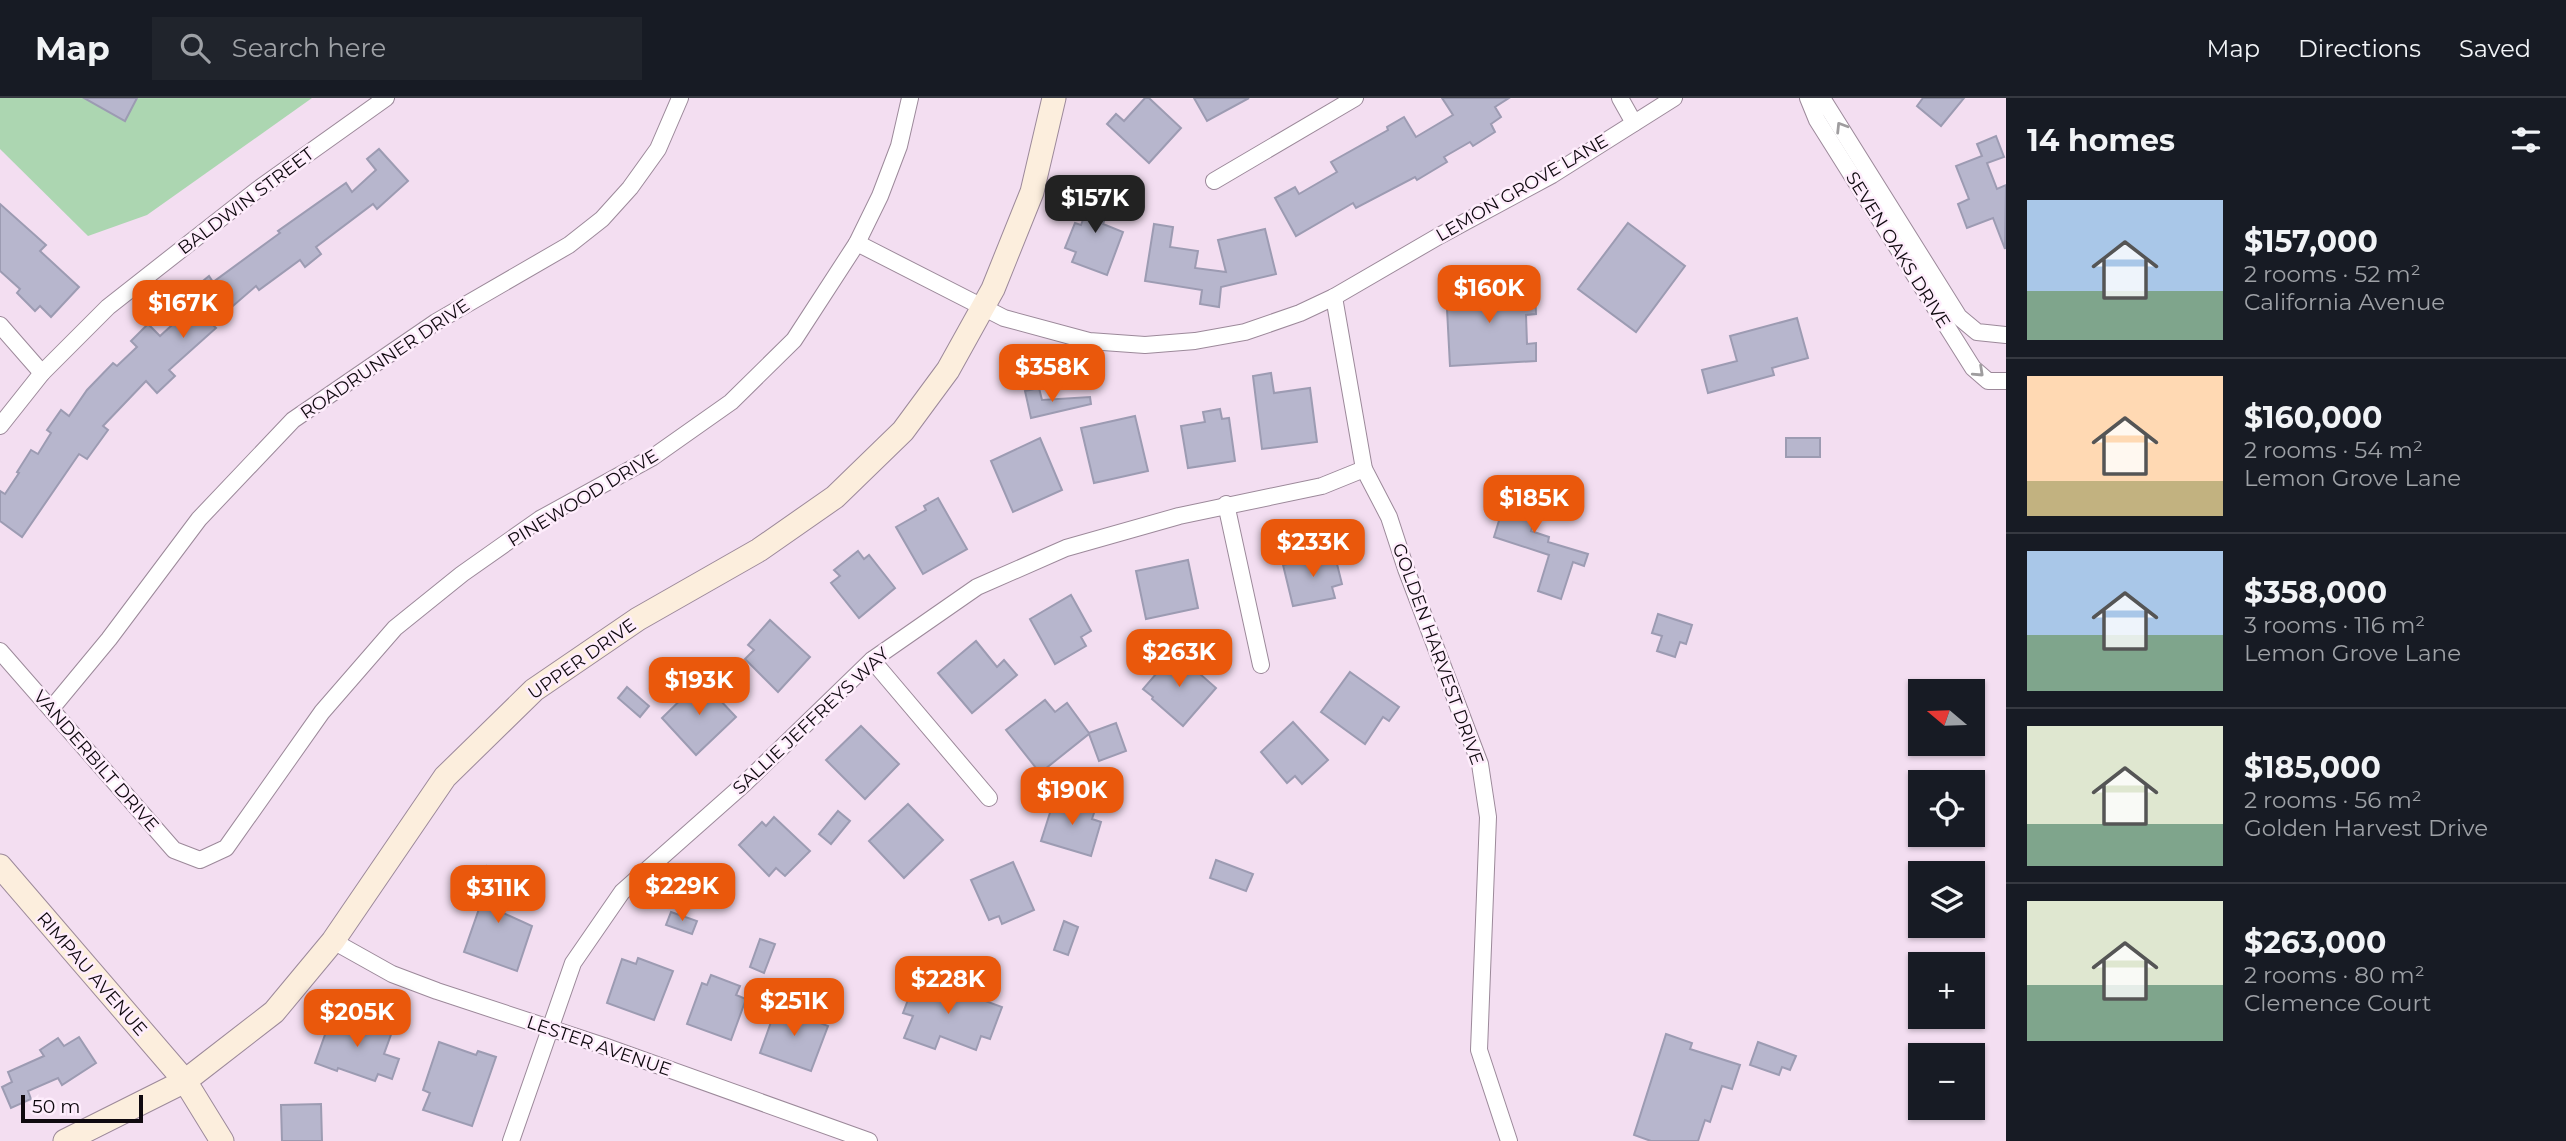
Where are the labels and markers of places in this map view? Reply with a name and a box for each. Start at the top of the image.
pin: $157K [1046,176,1144,235]
pin: $160K [1440,266,1538,325]
pin: $167K [134,280,232,340]
pin: $358K [1003,344,1101,404]
pin: $185K [1485,476,1583,535]
pin: $233K [1264,519,1362,579]
pin: $263K [1130,630,1228,689]
pin: $193K [650,658,748,717]
pin: $190K [1023,768,1121,827]
pin: $229K [633,864,731,923]
pin: $311K [449,866,547,925]
pin: $228K [899,956,997,1016]
pin: $251K [745,978,843,1038]
pin: $205K [308,990,406,1049]

